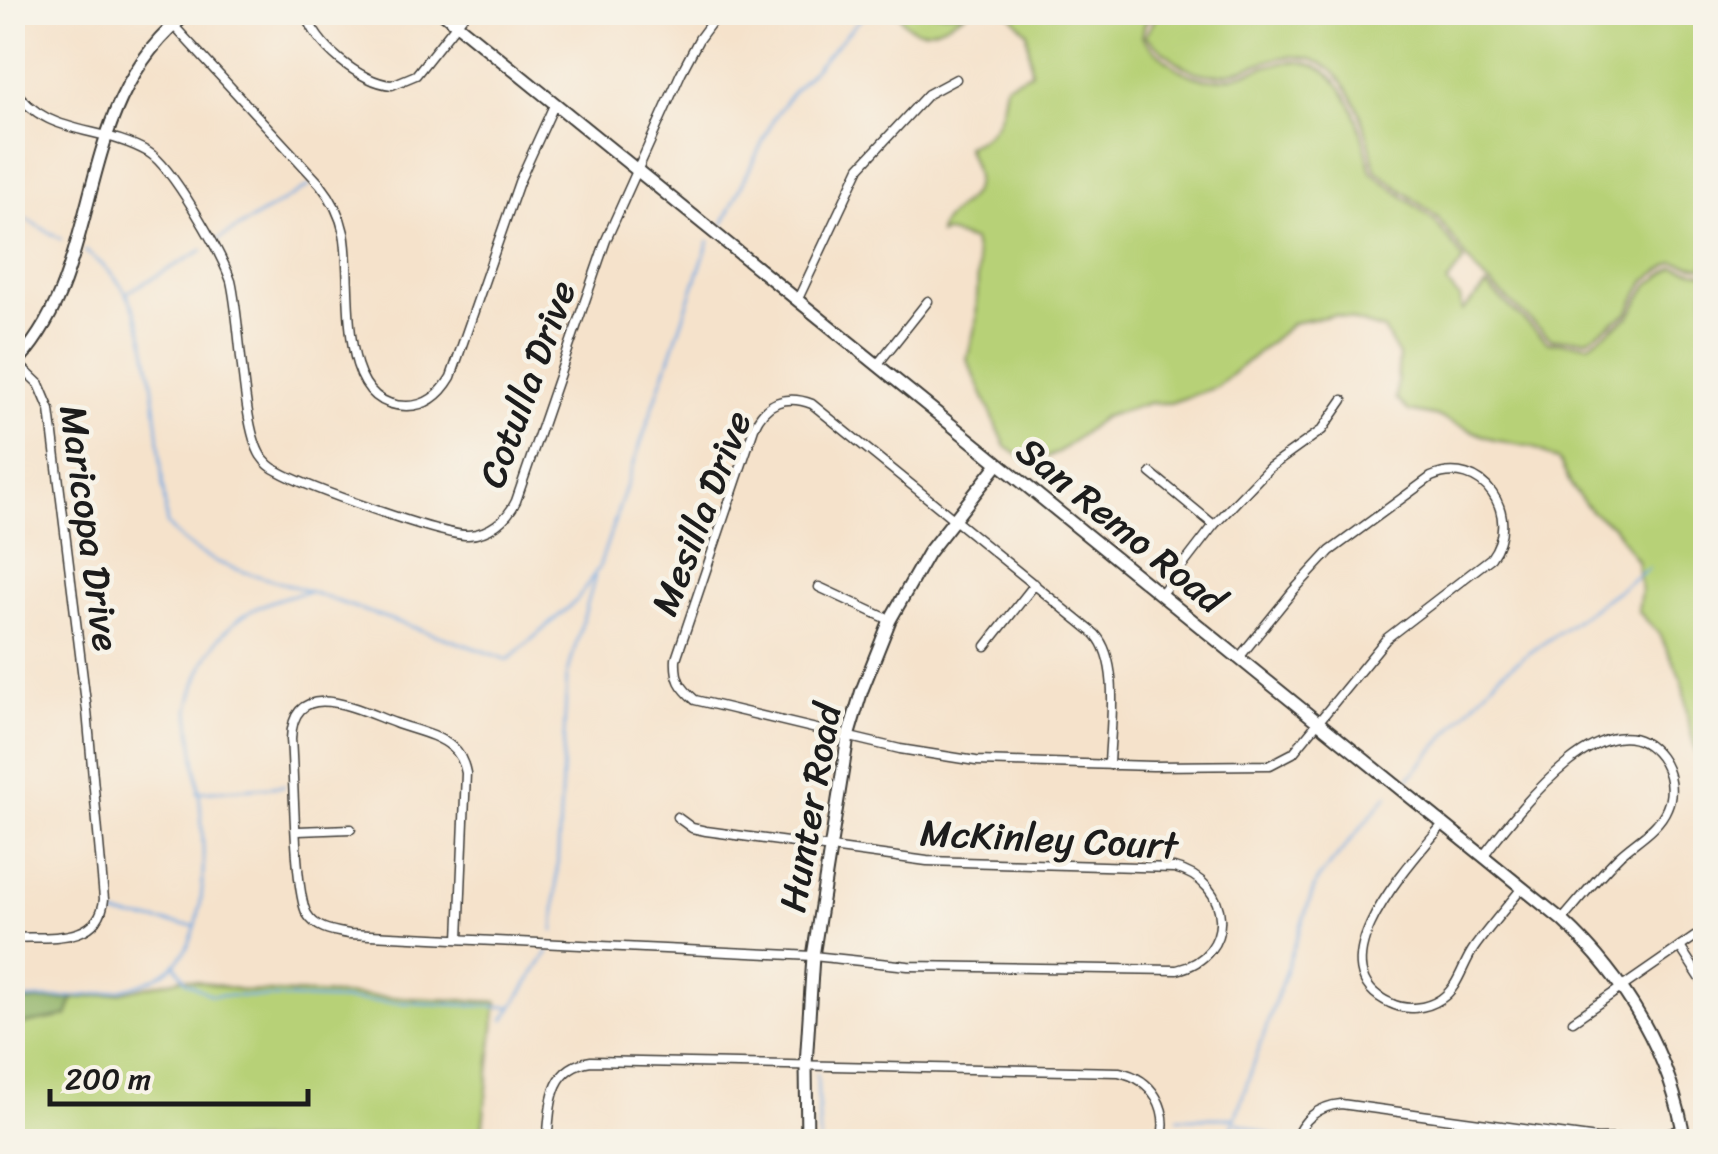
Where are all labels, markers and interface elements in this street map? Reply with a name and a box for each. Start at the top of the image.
street label: Cotulla Drive [459,271,596,497]
street label: Maricopa Drive [39,401,140,655]
street label: Mesilla Drive [632,401,771,626]
street label: San Remo Road [1001,419,1243,633]
street label: Hunter Road [759,696,862,917]
street label: McKinley Court [918,799,1181,880]
scale bar [50,1044,308,1106]
text: 200 m [65,1052,151,1106]

